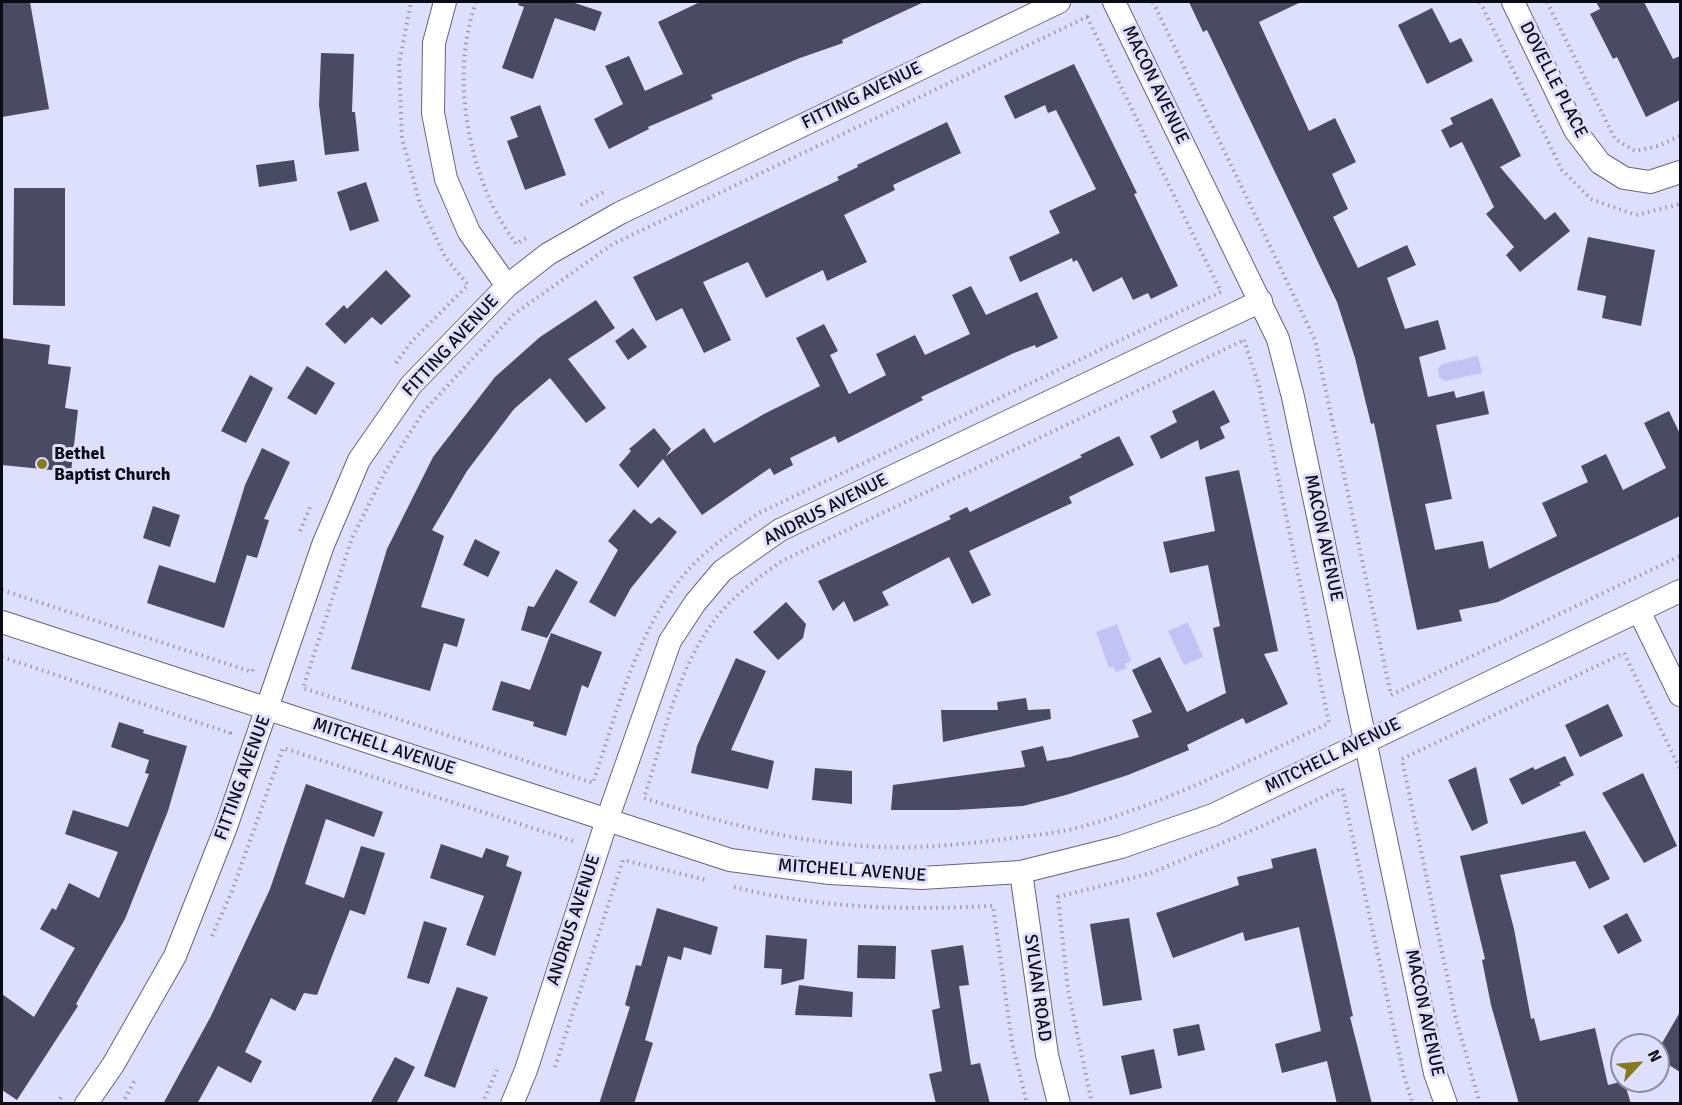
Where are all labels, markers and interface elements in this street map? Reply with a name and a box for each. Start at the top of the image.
street label: DOVELLE PLACE [1514,18,1592,142]
street label: MACON AVENUE [1117,22,1193,148]
street label: FITTING AVENUE [798,58,926,134]
street label: FITTING AVENUE [398,291,504,401]
place label: Bethel Baptist Church [54,443,171,486]
marker: Bethel Baptist Church [35,457,49,471]
street label: ANDRUS AVENUE [760,469,892,551]
street label: MACON AVENUE [1299,473,1347,603]
street label: FITTING AVENUE [210,713,276,843]
street label: MITCHELL AVENUE [310,714,458,780]
street label: MITCHELL AVENUE [1261,714,1405,798]
street label: ANDRUS AVENUE [543,852,605,988]
street label: MITCHELL AVENUE [777,855,927,887]
street label: SYLVAN ROAD [1019,933,1055,1043]
street label: MACON AVENUE [1400,948,1448,1078]
north arrow [1610,1033,1670,1093]
text: N [1643,1047,1666,1065]

